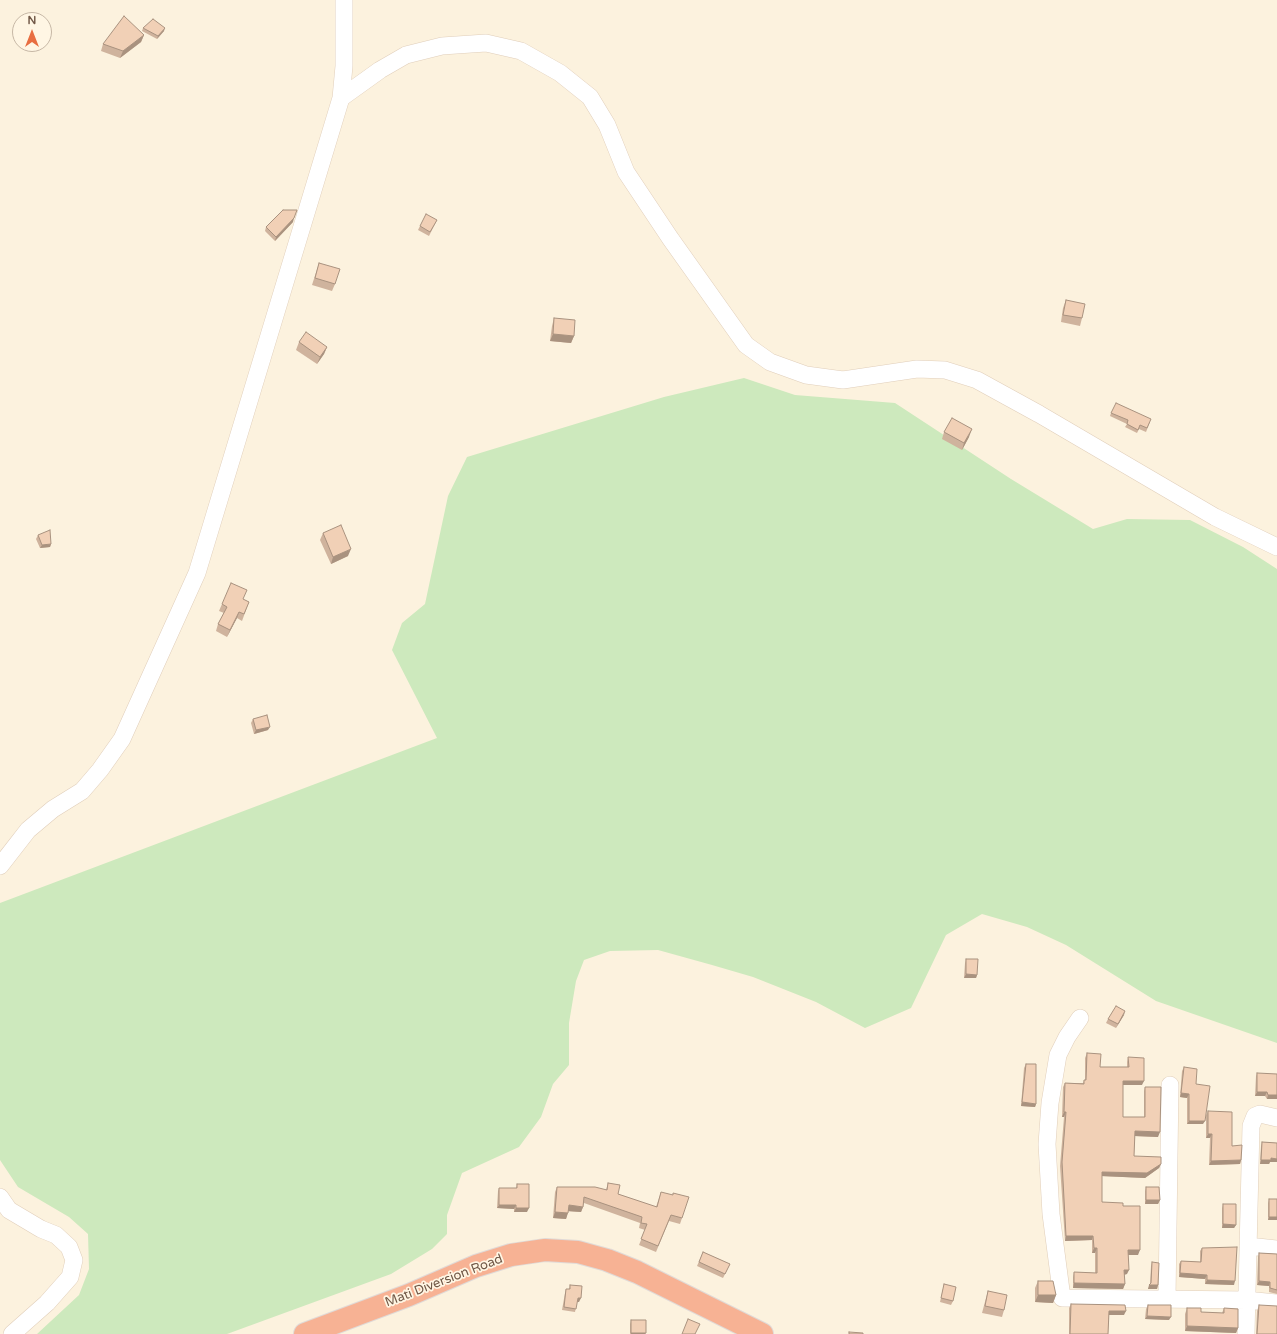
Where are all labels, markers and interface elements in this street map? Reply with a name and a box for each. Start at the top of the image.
north arrow [12,12,52,52]
text: N [28,14,36,27]
street label: Mati Diversion Road [383,1251,505,1311]

